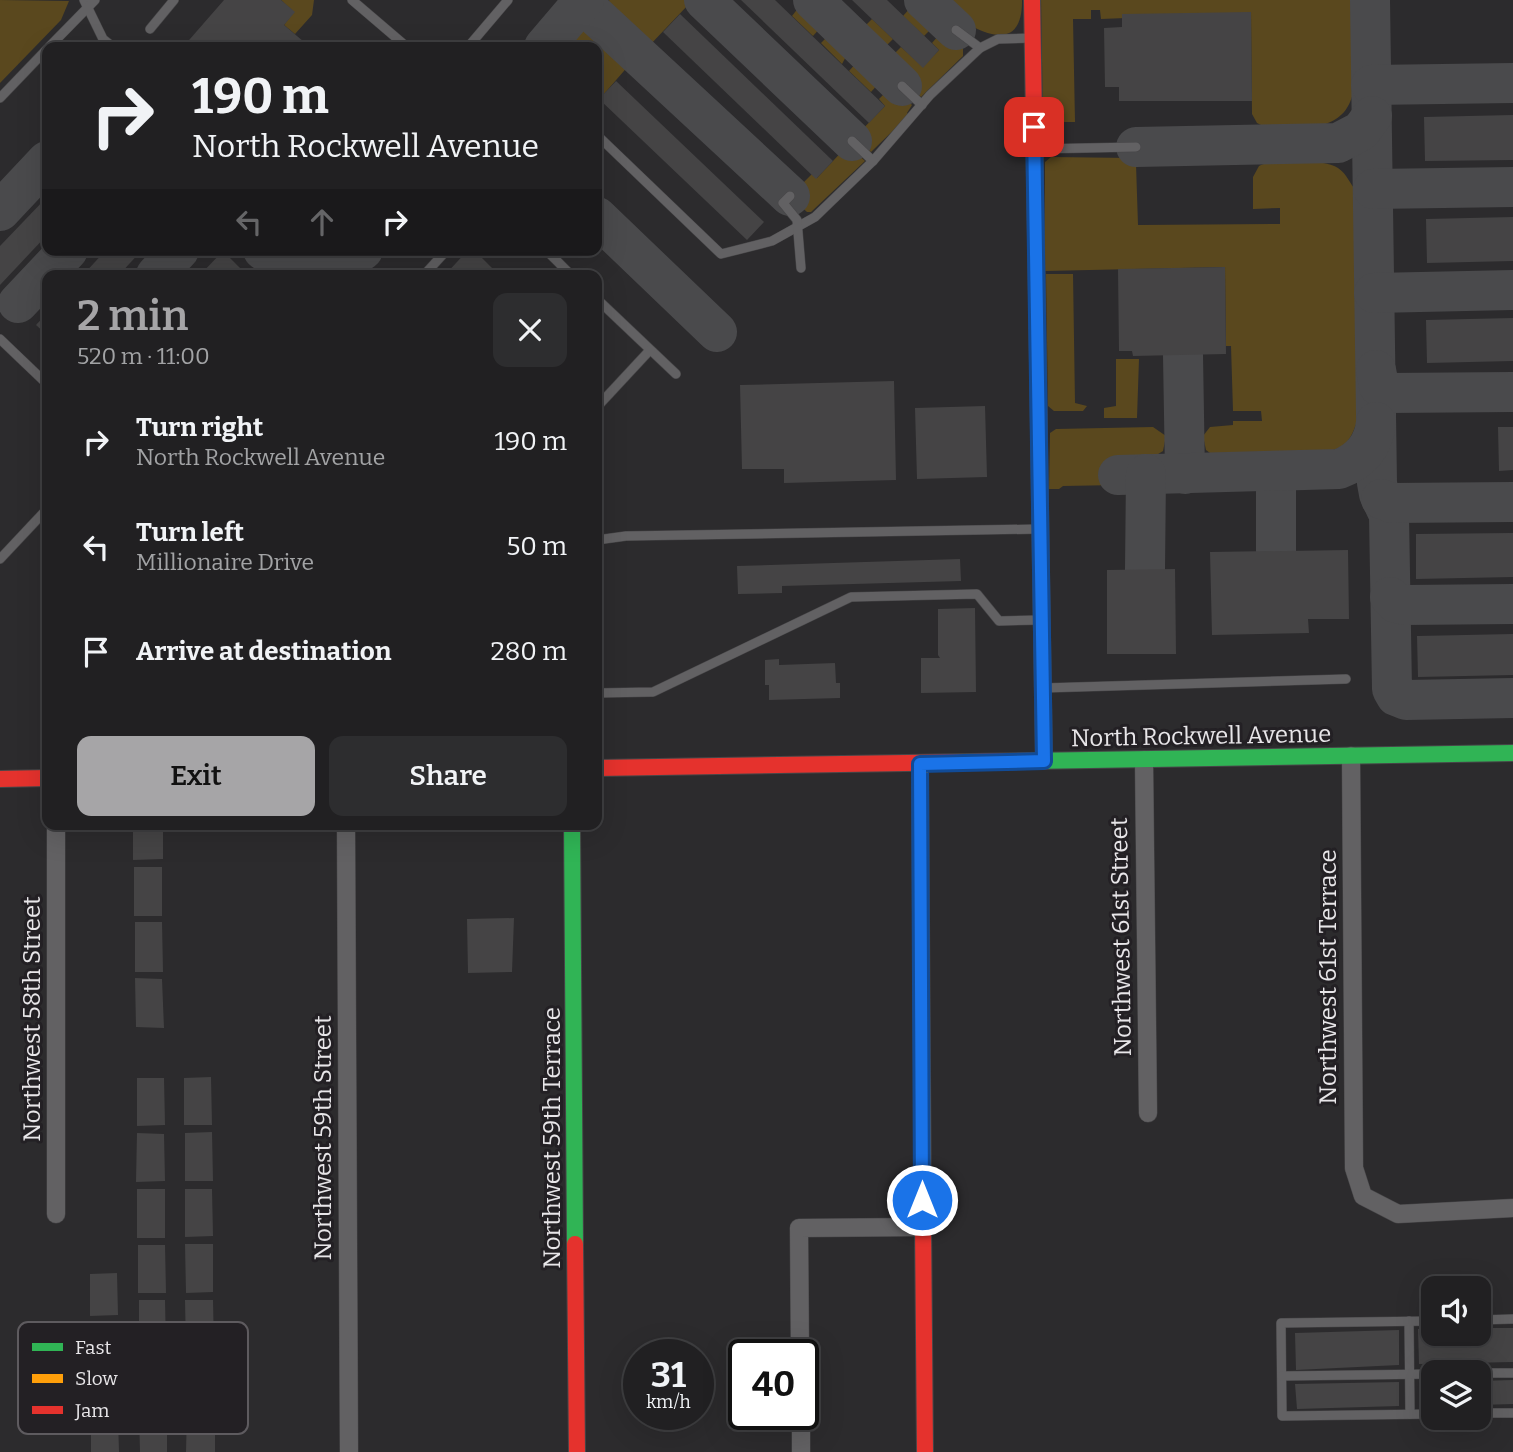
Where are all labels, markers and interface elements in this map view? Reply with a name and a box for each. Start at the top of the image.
text: 190 m [192,67,329,126]
icon: right [77,70,168,161]
pin [1004,97,1064,157]
icon: arrive [1015,108,1053,146]
text: North Rockwell Avenue [192,127,539,165]
icon: left [230,203,268,241]
icon: ahead [303,203,341,241]
icon: right [376,203,414,241]
text: 2 min [77,291,188,341]
button: close [493,293,567,367]
text: 520 m · 11:00 [77,342,210,370]
text: Turn right [136,412,263,443]
icon: right [77,423,115,461]
text: 190 m [495,426,567,457]
text: North Rockwell Avenue [136,443,385,471]
text: Turn left [136,517,244,548]
icon: left [77,528,115,566]
text: 50 m [506,531,567,562]
text: Millionaire Drive [136,548,314,576]
icon: arrive [77,633,115,671]
text: Arrive at destination [136,636,391,667]
text: 280 m [491,636,567,667]
street label: North Rockwell Avenue [1071,720,1331,752]
button: Exit [77,736,315,816]
button: Share [329,736,567,816]
street label: Northwest 61st Street [1105,817,1137,1057]
street label: Northwest 61st Terrace [1314,849,1342,1105]
street label: Northwest 58th Street [18,896,46,1142]
street label: Northwest 59th Terrace [538,1007,566,1269]
street label: Northwest 59th Street [309,1015,337,1261]
position arrow [885,1163,959,1237]
map controls [1421,1276,1491,1430]
button: sound [1421,1276,1491,1346]
legend [18,1322,248,1434]
text: Fast [75,1336,112,1359]
speed limit sign: 40 [728,1339,819,1430]
text: 31 [651,1354,686,1396]
button: layers [1421,1360,1491,1430]
text: Slow [75,1367,118,1390]
text: km/h [646,1391,691,1413]
text: Jam [74,1399,109,1422]

